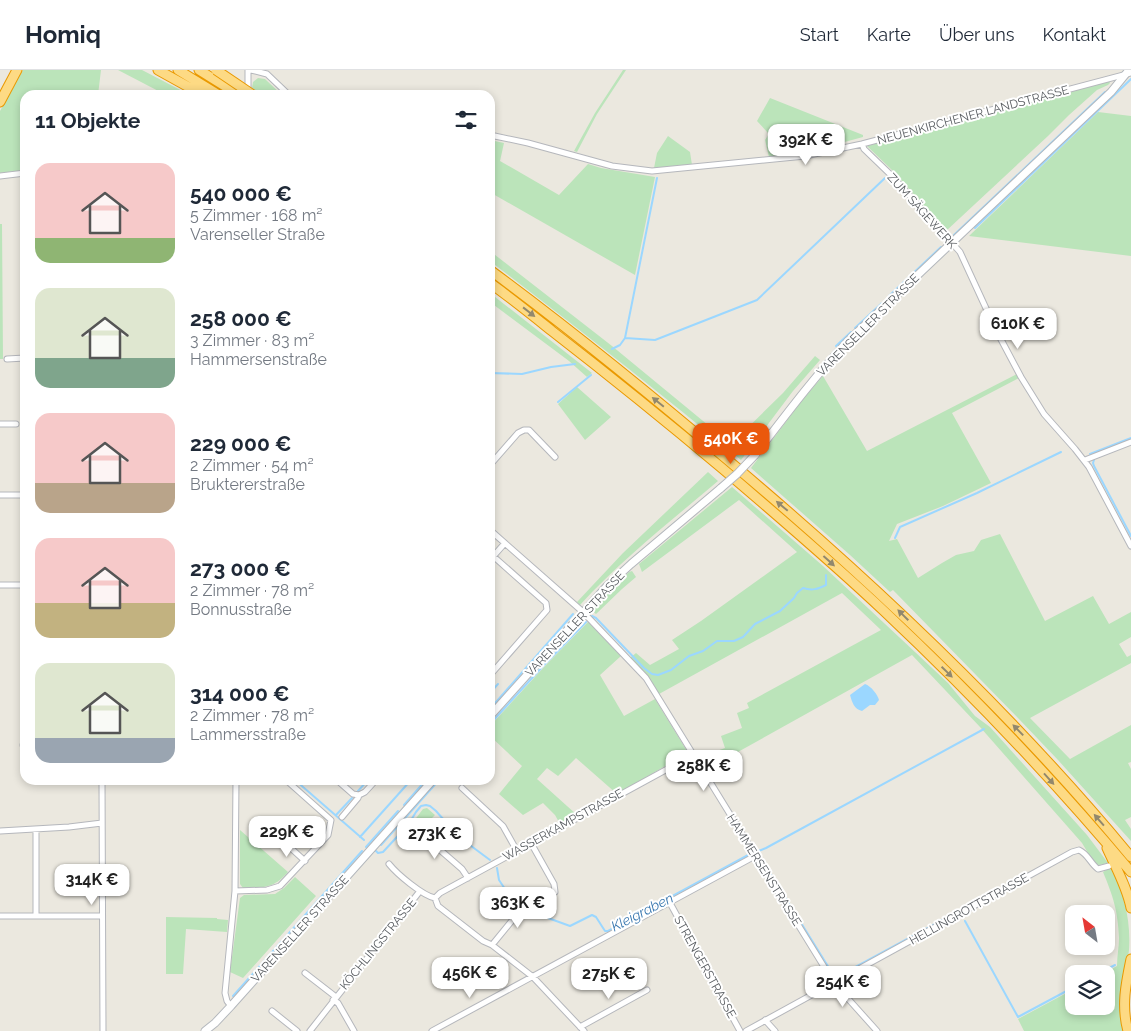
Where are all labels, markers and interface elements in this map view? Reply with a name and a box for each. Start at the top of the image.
text: Homiq [25,20,101,49]
text: Start [800,24,839,45]
text: Karte [867,24,911,45]
text: Über uns [939,24,1014,45]
text: Kontakt [1042,24,1106,45]
street label: NEUENKIRCHENER LANDSTRASSE [876,83,1070,147]
icon: filters [452,106,480,134]
text: 11 Objekte [35,108,140,133]
pin: 392K € [765,124,847,166]
text: 392K € [779,130,833,149]
street label: ZUM SÄGEWERK [885,170,960,252]
text: 540 000 € [190,181,292,206]
icon: home [75,183,135,243]
text: 5 Zimmer · 168 m² [190,206,323,225]
text: Varenseller Straße [190,225,325,244]
street label: VARENSELLER STRASSE [814,271,922,379]
text: 258 000 € [190,306,292,331]
one-way arrow [522,307,535,318]
icon: home [75,308,135,368]
pin: 610K € [977,308,1059,350]
text: 610K € [991,314,1045,333]
text: 3 Zimmer · 83 m² [190,331,314,350]
text: Hammersenstraße [190,350,327,369]
one-way arrow [652,396,665,407]
pin: 540K € [690,422,772,465]
text: 540K € [704,429,758,448]
text: 229 000 € [190,431,292,456]
icon: home [75,433,135,493]
text: 2 Zimmer · 54 m² [190,456,314,475]
text: Bruktererstraße [190,475,305,494]
one-way arrow [777,500,789,512]
one-way arrow [822,555,834,567]
text: 273 000 € [190,556,291,581]
icon: home [75,558,135,618]
street label: VARENSELLER STRASSE [522,568,628,680]
text: 2 Zimmer · 78 m² [190,581,314,600]
text: Bonnusstraße [190,600,292,619]
one-way arrow [897,609,909,621]
one-way arrow [941,666,953,678]
text: 314 000 € [190,681,290,706]
icon: home [75,683,135,743]
text: 2 Zimmer · 78 m² [190,706,314,725]
one-way arrow [1012,724,1024,736]
text: Lammersstraße [190,725,306,744]
pin: 258K € [663,750,745,792]
text: 258K € [677,756,731,775]
one-way arrow [1043,772,1055,784]
street label: WASSERKAMPSTRASSE [500,786,626,864]
street label: HAMMERSENSTRASSE [724,811,804,929]
one-way arrow [1094,813,1105,826]
pin: 229K € [246,816,328,858]
pin: 273K € [394,818,476,860]
text: 229K € [260,822,314,841]
text: 273K € [408,824,462,843]
pin: 314K € [51,864,133,906]
text: 314K € [65,870,119,889]
street label: HELLINGROTTSTRASSE [907,870,1031,948]
street label: VARENSELLER STRASSE [248,873,352,985]
pin: 363K € [477,886,559,929]
water label: Kleigraben [608,889,676,934]
text: 363K € [491,893,545,912]
street label: KÖCHLINGSTRASSE [337,896,419,992]
north arrow [1065,905,1115,955]
map controls [1065,905,1115,1015]
street label: STRENGERSTRASSE [671,913,739,1021]
pin: 456K € [429,956,511,999]
pin: 275K € [568,958,650,1000]
text: 456K € [443,963,497,982]
text: 275K € [582,964,636,983]
button: layers [1065,965,1115,1015]
pin: 254K € [802,966,884,1008]
text: 254K € [816,972,870,991]

